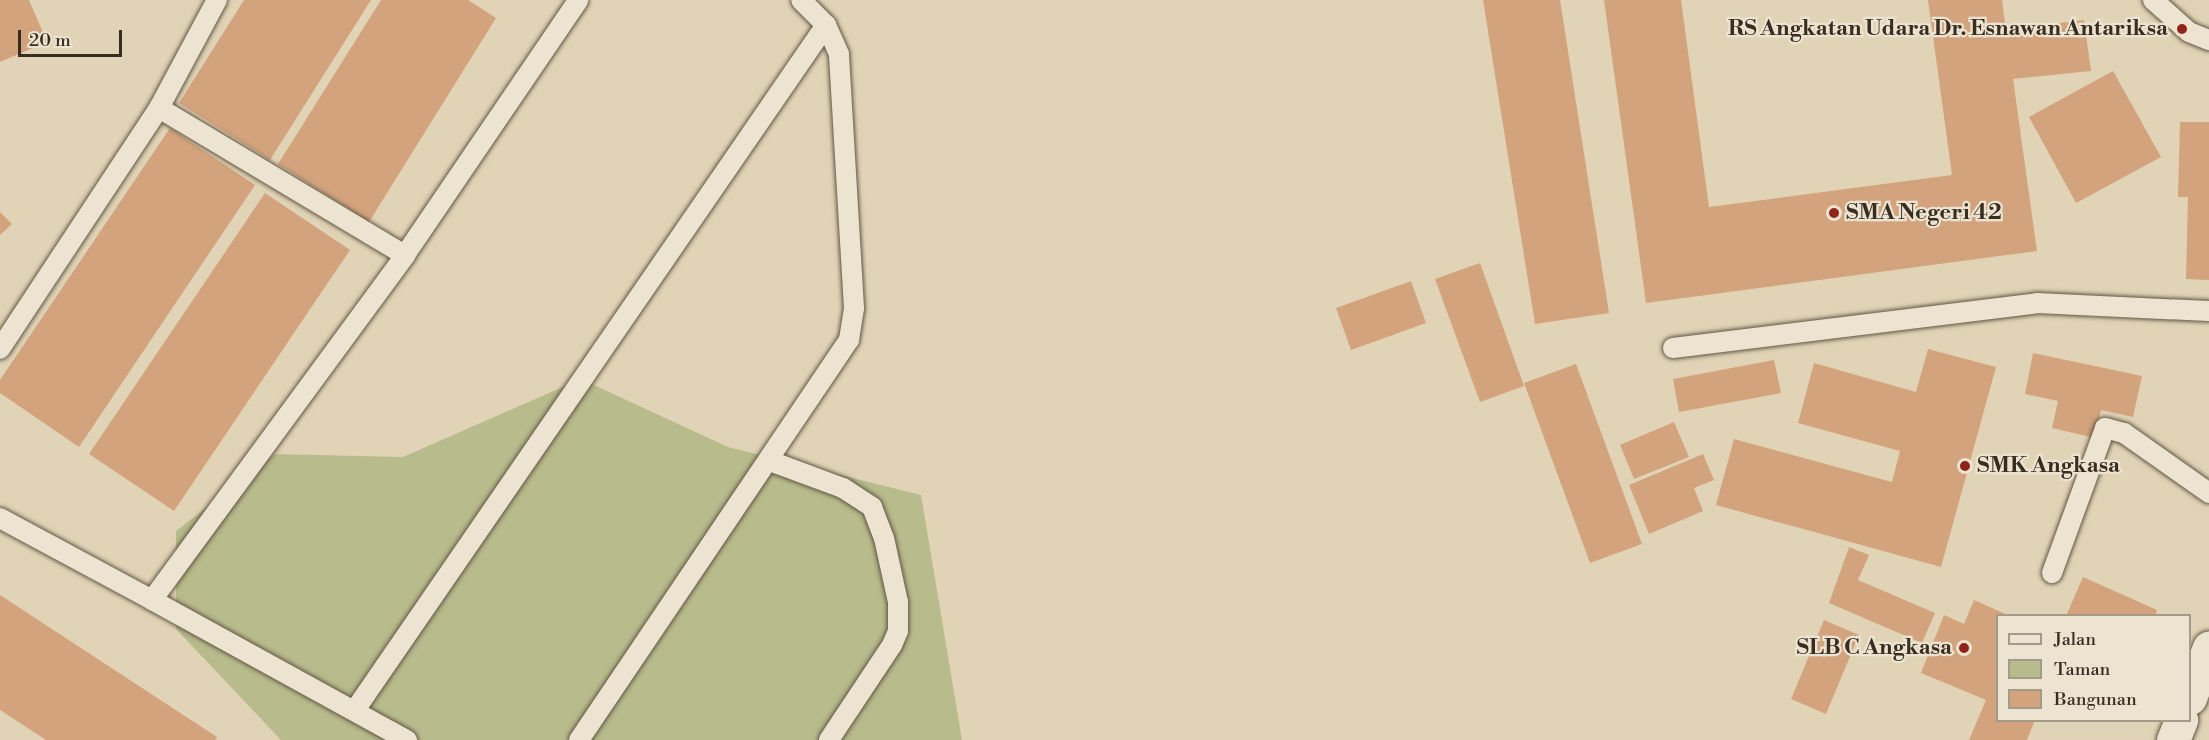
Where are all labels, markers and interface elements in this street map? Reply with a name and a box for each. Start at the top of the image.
place label: RS Angkatan Udara Dr. Esnawan Antariksa [1728,16,2168,42]
scale bar [21,18,124,56]
marker: RS Angkatan Udara Dr. Esnawan Antariksa [2173,20,2191,38]
text: 20 m [29,29,71,52]
place label: SMA Negeri 42 [1846,200,2002,226]
marker: SMA Negeri 42 [1827,206,1841,220]
place label: SMK Angkasa [1977,453,2120,479]
marker: SMK Angkasa [1958,459,1972,473]
legend [1996,614,2191,722]
text: Jalan [2054,628,2096,651]
place label: SLB C Angkasa [1797,635,1952,661]
marker: SLB C Angkasa [1957,641,1971,655]
text: Taman [2054,658,2110,681]
text: Bangunan [2054,688,2137,711]

